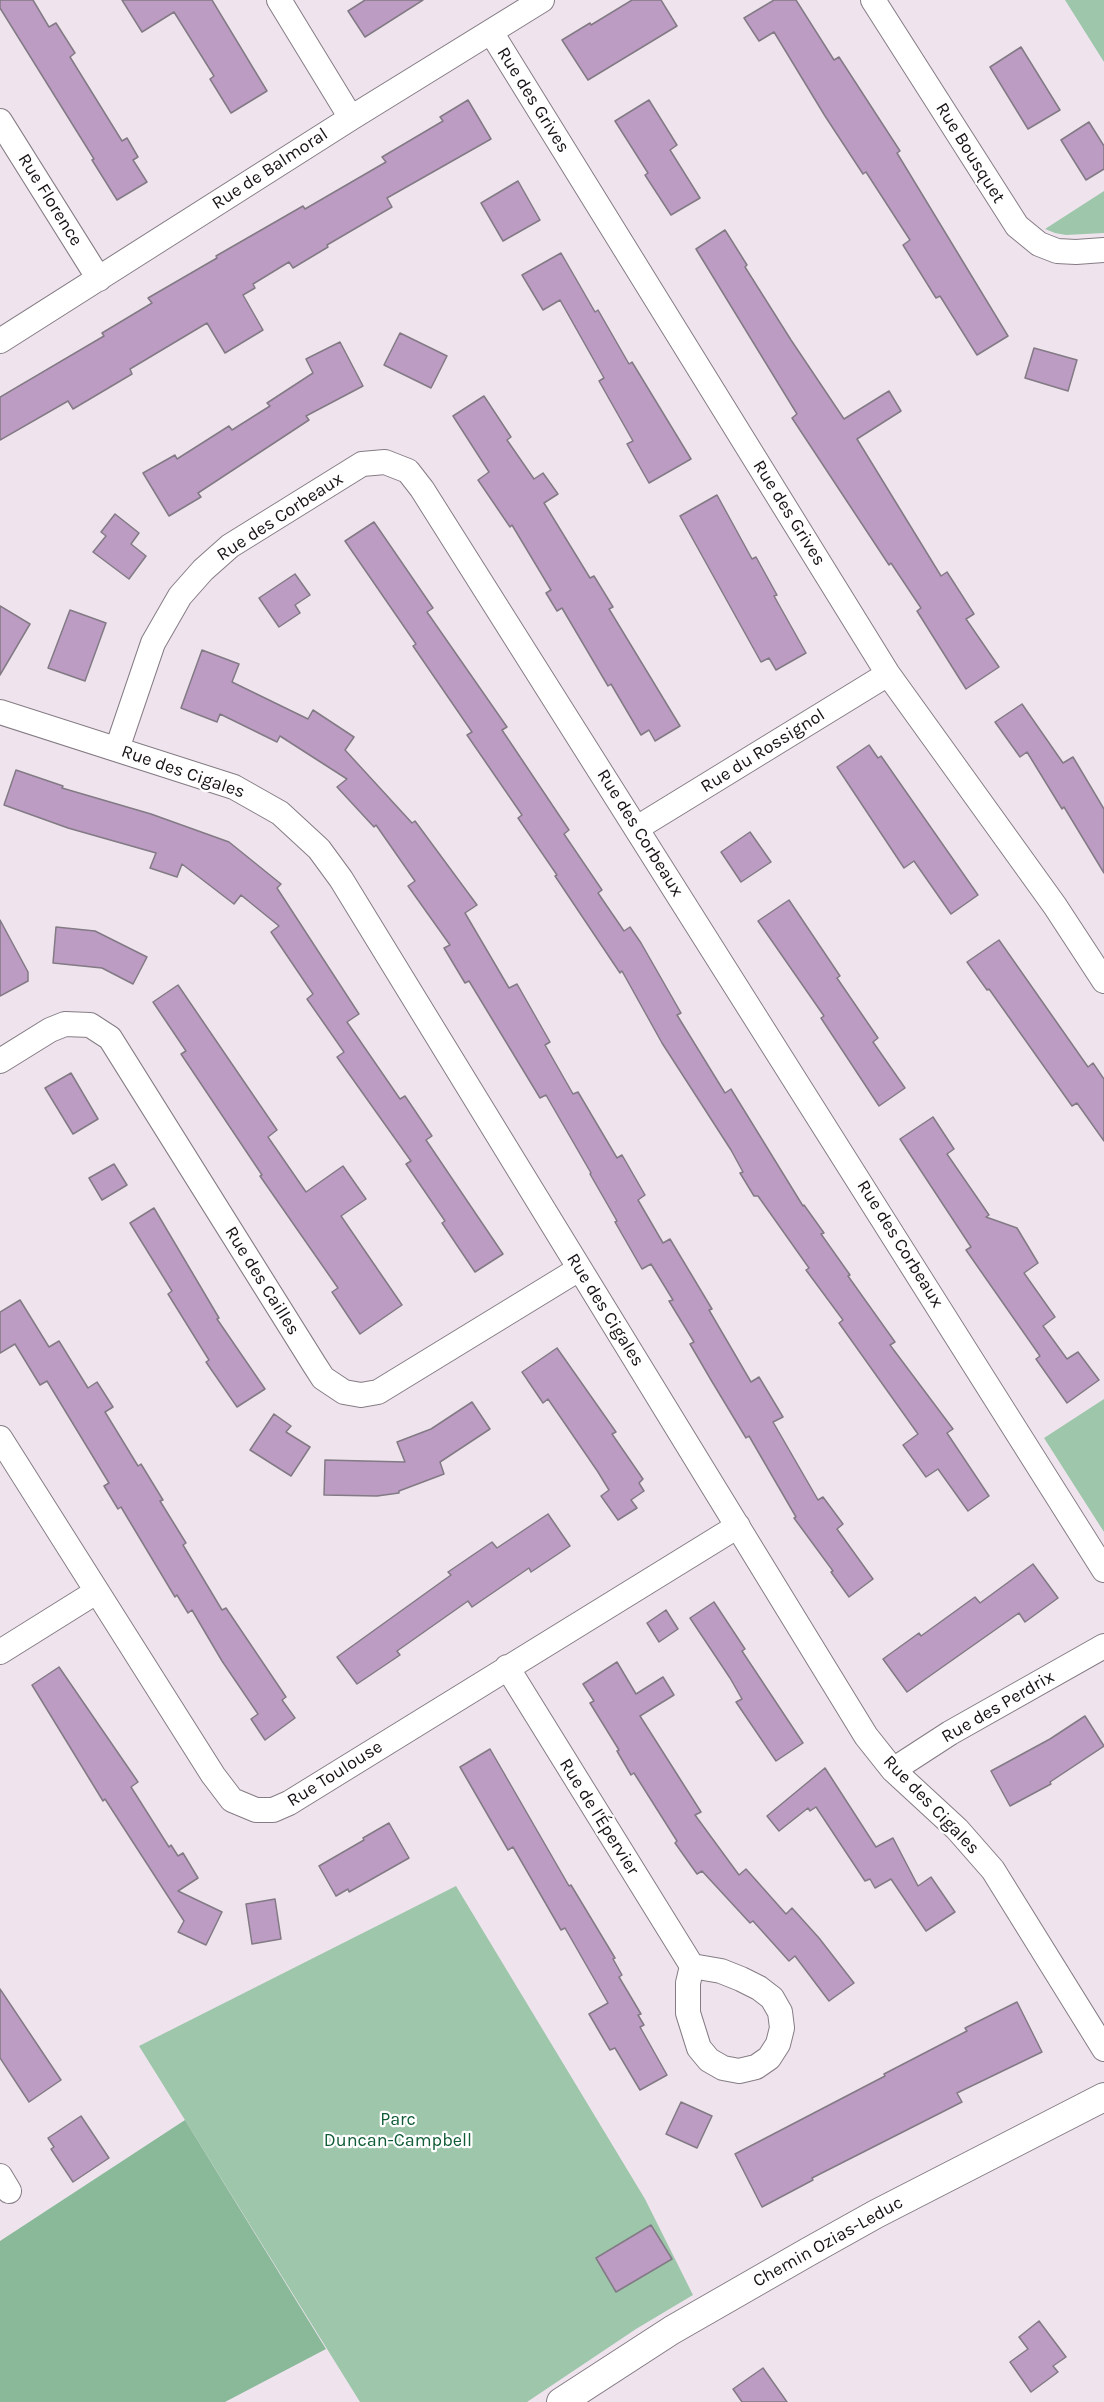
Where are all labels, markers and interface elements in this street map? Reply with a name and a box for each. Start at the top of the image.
street label: Rue des Grives [492,43,574,157]
street label: Rue Bousquet [931,99,1009,207]
street label: Rue de Balmoral [208,123,332,215]
street label: Rue Florence [13,150,87,250]
street label: Rue des Grives [748,456,830,570]
street label: Rue des Corbeaux [213,468,347,566]
street label: Rue du Rossignol [697,704,829,798]
street label: Rue des Cigales [118,741,248,803]
street label: Rue des Corbeaux [592,765,688,901]
street label: Rue des Corbeaux [852,1176,948,1312]
street label: Rue des Cailles [220,1223,304,1339]
street label: Rue des Cigales [562,1249,648,1371]
street label: Rue des Perdrix [938,1666,1058,1748]
street label: Rue Toulouse [283,1736,387,1812]
street label: Rue des Cigales [878,1751,984,1859]
street label: Rue de l'Épervier [554,1755,644,1879]
park label: Parc Duncan-Campbell [324,2109,472,2152]
street label: Chemin Ozias-Leduc [749,2192,907,2292]

